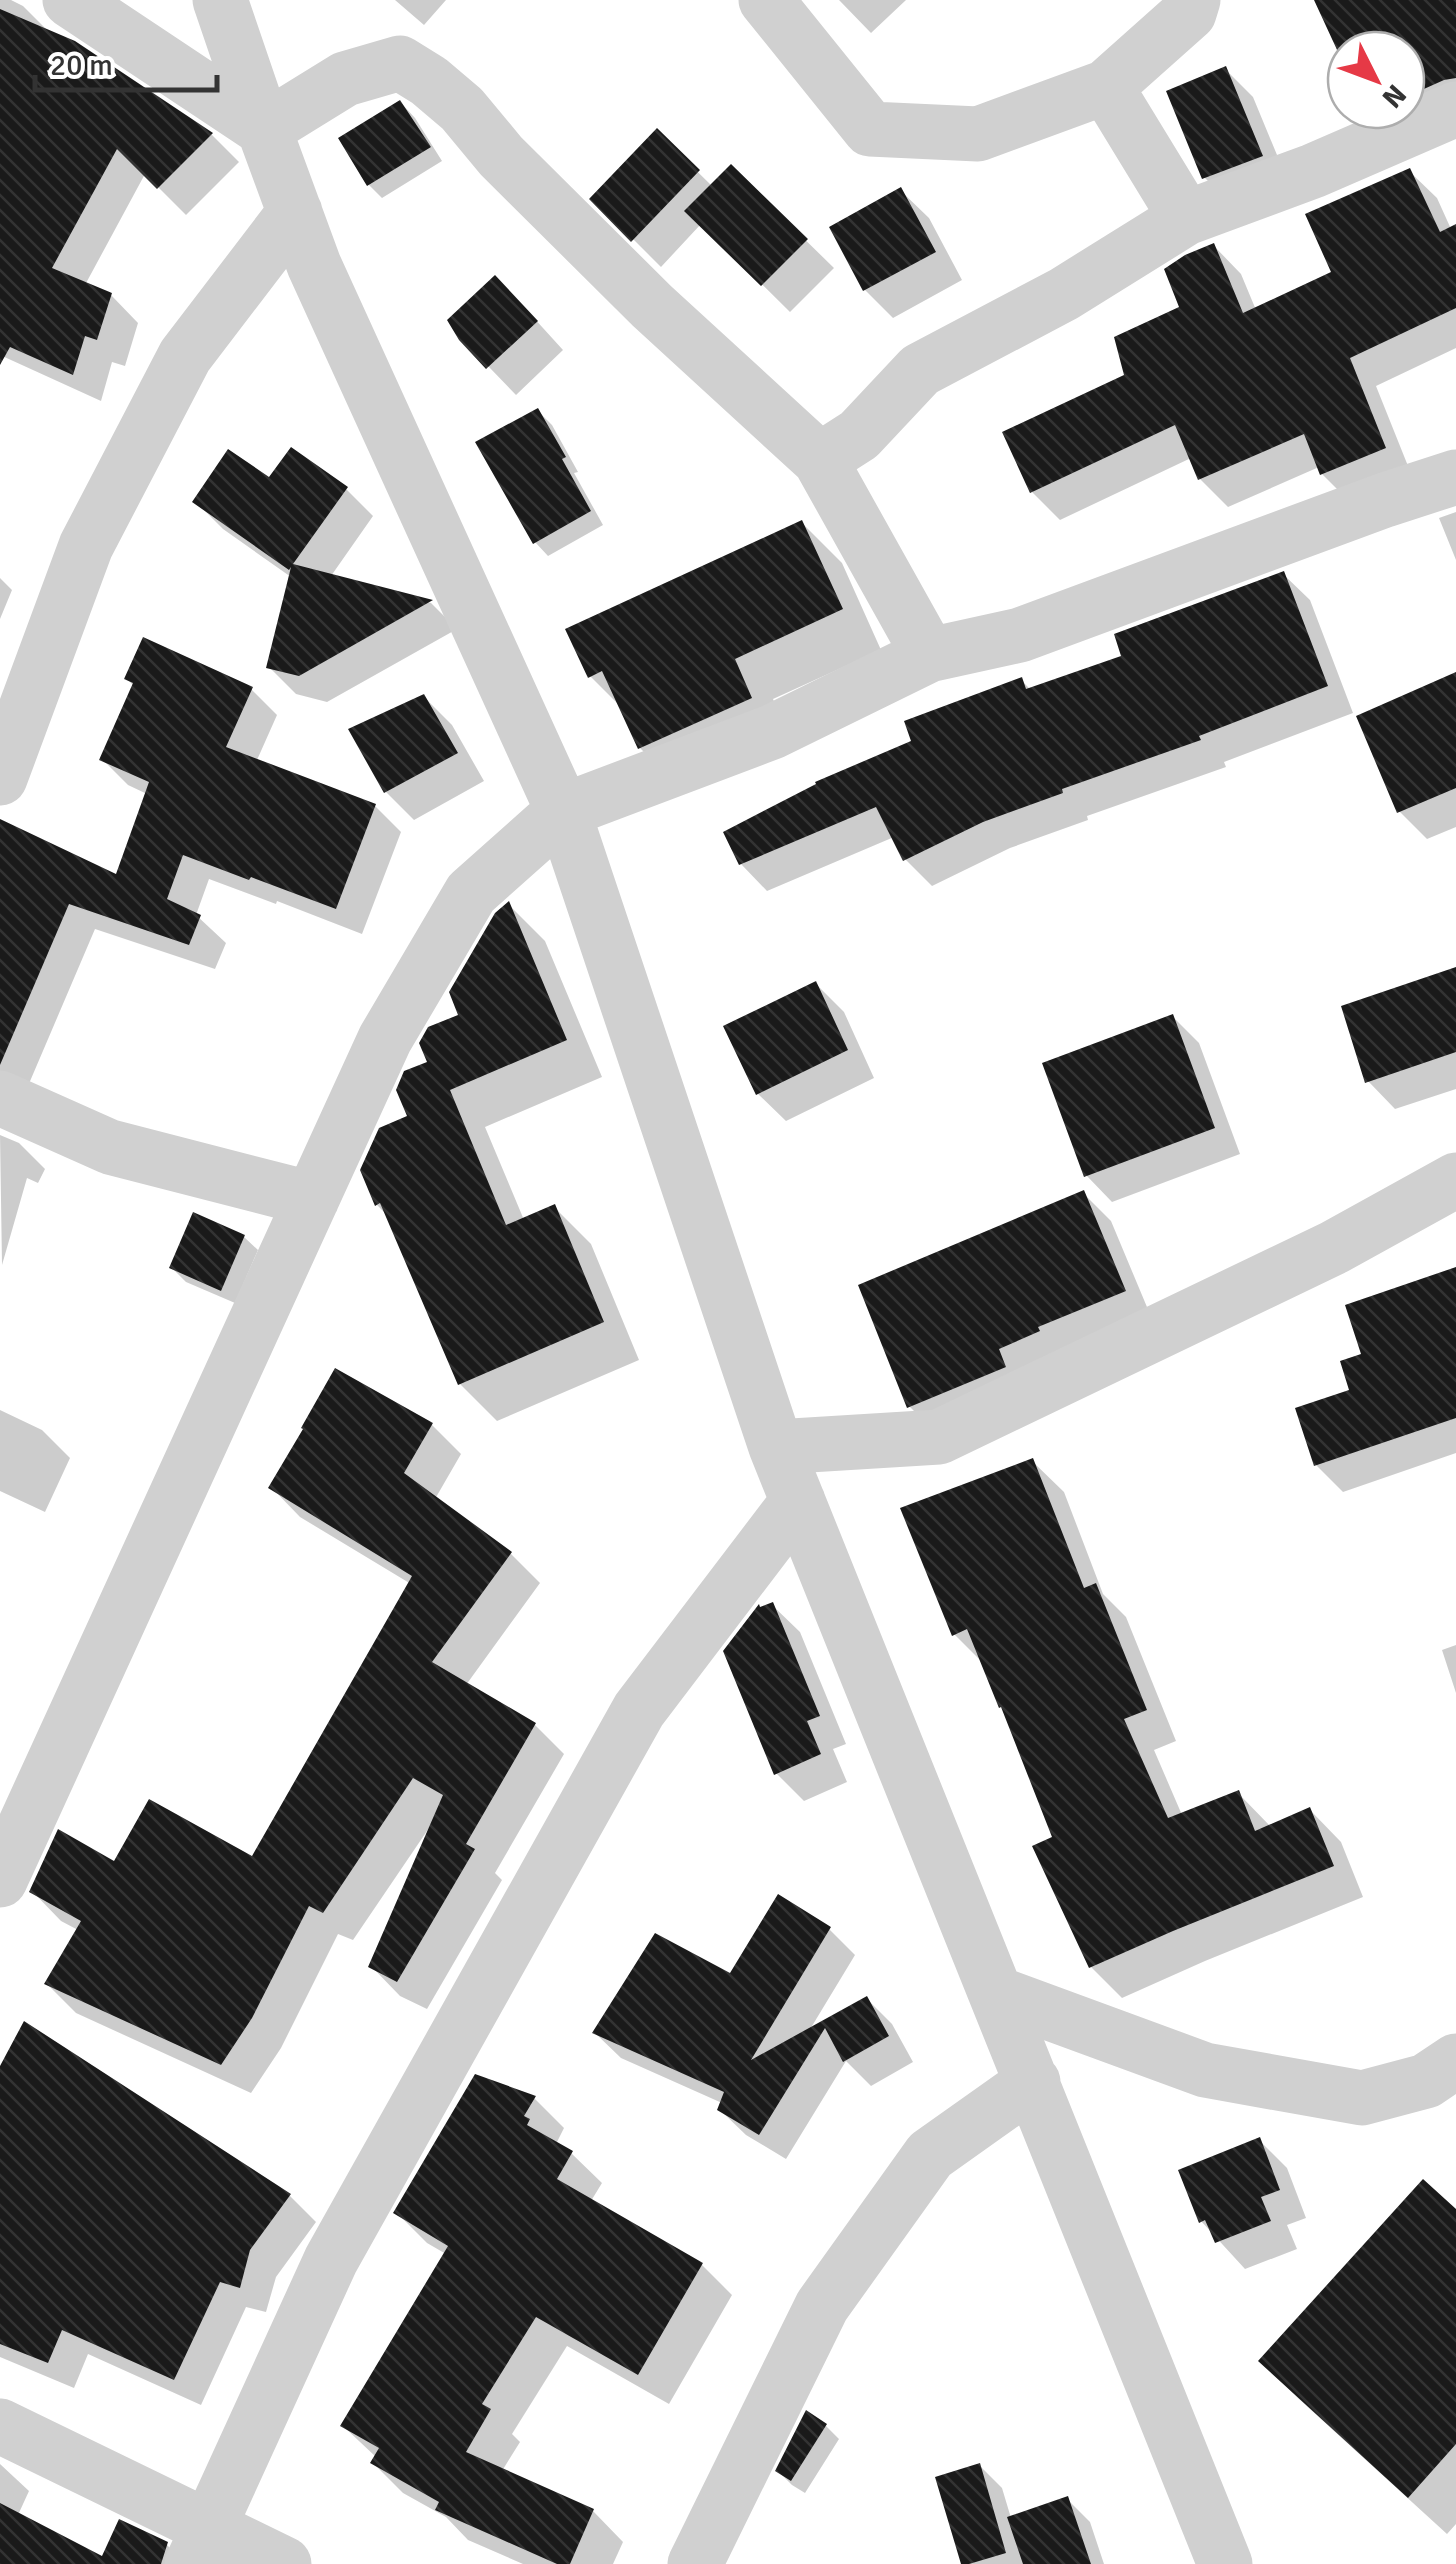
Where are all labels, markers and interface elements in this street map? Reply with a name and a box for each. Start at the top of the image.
scale bar [35,30,218,92]
north arrow [1326,30,1426,130]
text: 20 m [50,47,113,84]
text: N [1375,77,1413,115]

